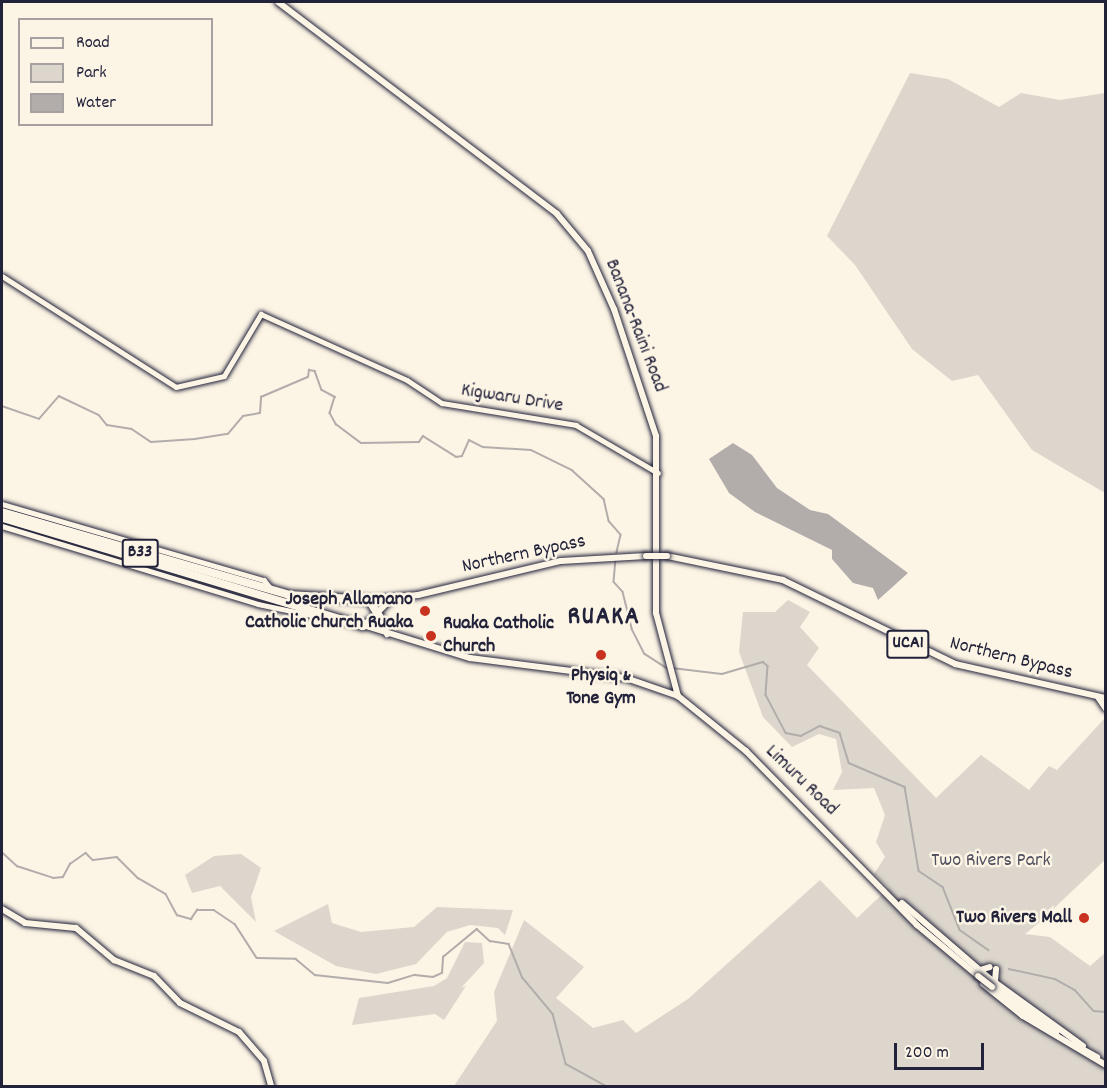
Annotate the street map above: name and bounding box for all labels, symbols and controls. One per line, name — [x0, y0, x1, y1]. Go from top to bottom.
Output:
legend — [18, 18, 213, 126]
text: Road — [76, 31, 110, 56]
text: Park — [76, 61, 107, 86]
text: Water — [76, 91, 116, 116]
street label: Banana-Raini Road — [599, 256, 671, 396]
street label: Kigwaru Drive — [459, 379, 565, 419]
street label: Northern Bypass — [460, 530, 588, 580]
road number: B33 — [120, 538, 160, 568]
place label: Joseph Allamano Catholic Church Ruaka — [245, 588, 413, 635]
district label: RUAKA — [567, 602, 641, 634]
marker: Joseph Allamano Catholic Church Ruaka — [418, 604, 432, 618]
place label: Ruaka Catholic Church — [443, 612, 554, 659]
marker: Ruaka Catholic Church — [424, 629, 438, 643]
road number: UCA1 — [886, 629, 930, 659]
street label: Northern Bypass — [947, 632, 1075, 686]
marker: Physiq & Tone Gym — [594, 648, 608, 662]
place label: Physiq & Tone Gym — [566, 664, 636, 711]
street label: Limuru Road — [759, 740, 843, 822]
park label: Two Rivers Park — [931, 849, 1051, 873]
place label: Two Rivers Mall — [956, 906, 1072, 930]
marker: Two Rivers Mall — [1077, 911, 1091, 925]
scale bar — [897, 1031, 987, 1069]
text: 200 m — [905, 1041, 949, 1066]

